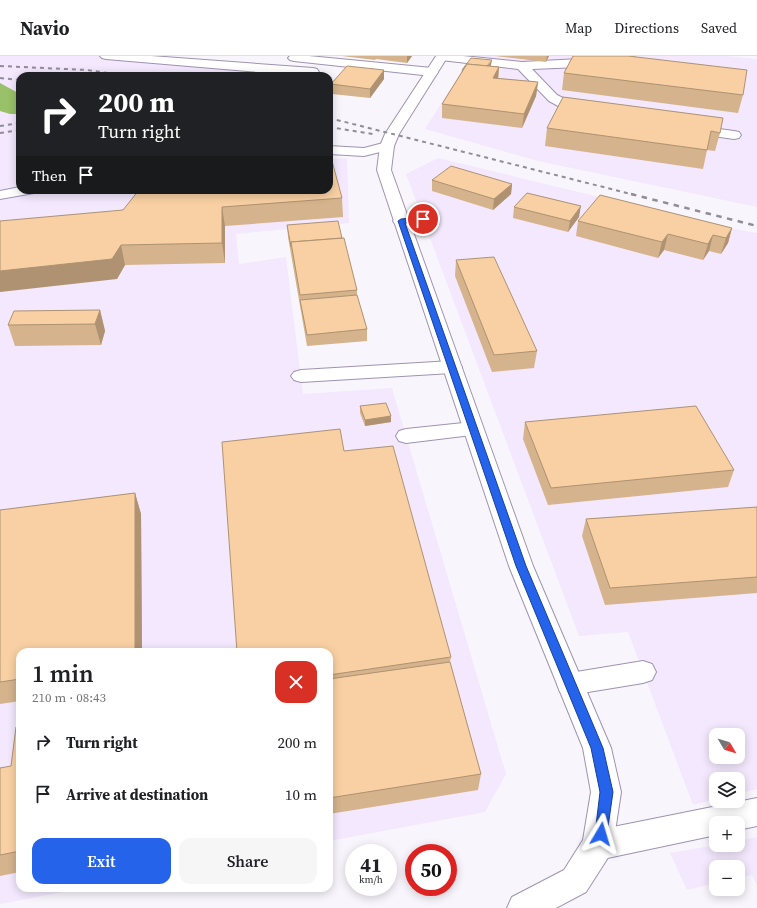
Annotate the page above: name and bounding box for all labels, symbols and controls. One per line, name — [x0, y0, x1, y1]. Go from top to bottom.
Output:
text: Navio — [20, 15, 70, 41]
text: Map — [565, 18, 592, 38]
text: Directions — [614, 18, 679, 38]
text: Saved — [701, 18, 737, 38]
text: 200 m — [98, 83, 175, 121]
icon: right — [32, 88, 84, 140]
text: Turn right — [98, 119, 180, 144]
icon: arrive — [75, 164, 97, 186]
text: Then — [32, 165, 67, 186]
pin — [406, 202, 440, 236]
icon: arrive — [412, 208, 434, 230]
text: 1 min — [32, 657, 94, 690]
button: close — [275, 661, 317, 703]
text: 210 m · 08:43 — [32, 689, 106, 706]
north arrow — [709, 728, 745, 764]
map controls — [709, 728, 745, 896]
icon: right — [32, 731, 54, 753]
text: Turn right — [66, 732, 138, 753]
text: 200 m — [277, 732, 317, 753]
button: layers — [709, 772, 745, 808]
icon: arrive — [32, 783, 54, 805]
text: Arrive at destination — [66, 784, 208, 805]
text: 10 m — [285, 784, 317, 805]
position arrow — [580, 813, 622, 855]
button: + — [709, 816, 745, 852]
button: Exit — [32, 838, 171, 884]
button: Share — [179, 838, 317, 884]
speed limit sign: 50 — [405, 844, 457, 896]
text: 41 — [360, 851, 382, 879]
button: − — [709, 860, 745, 896]
text: km/h — [359, 873, 383, 886]

